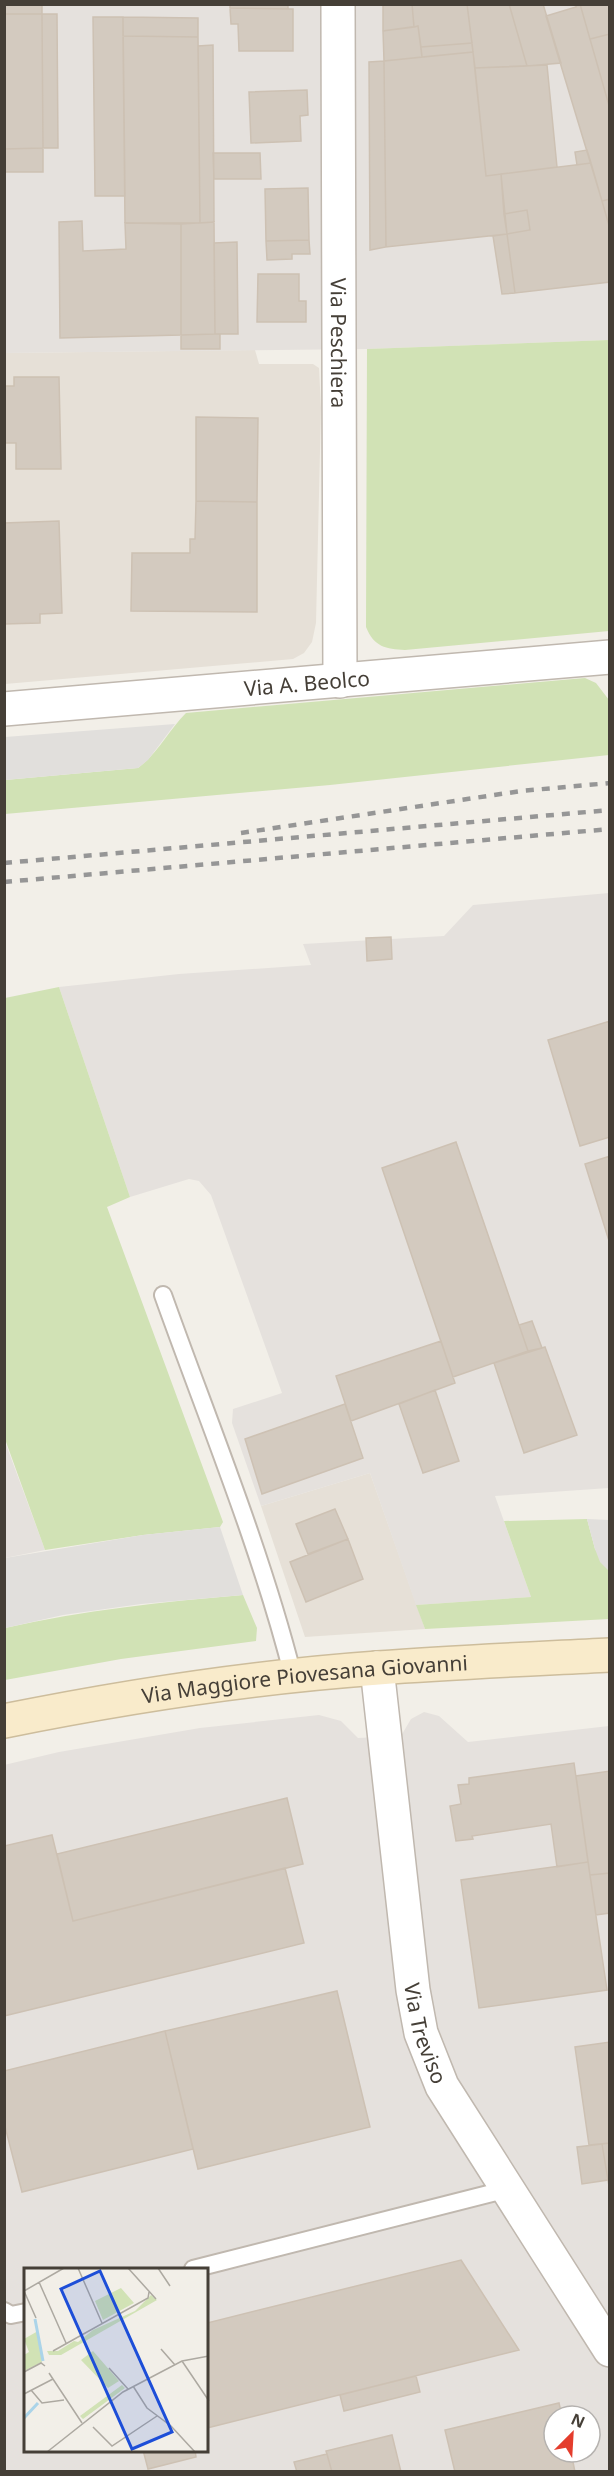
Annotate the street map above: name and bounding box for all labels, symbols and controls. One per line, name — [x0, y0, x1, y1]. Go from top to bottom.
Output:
street label: Via Peschiera — [325, 278, 353, 408]
street label: Via A. Beolco — [243, 664, 371, 702]
street label: Via Maggiore Piovesana Giovanni — [140, 1648, 468, 1710]
street label: Via Treviso — [398, 1981, 454, 2088]
inset map — [24, 2268, 208, 2452]
north arrow — [542, 2404, 602, 2464]
text: N — [568, 2408, 589, 2433]

